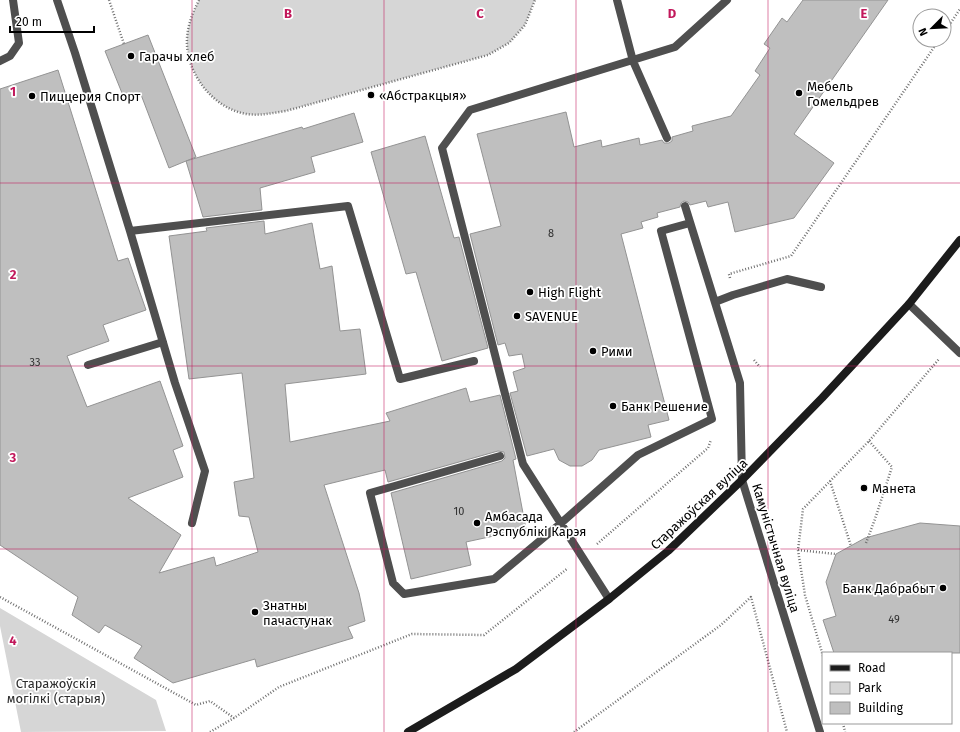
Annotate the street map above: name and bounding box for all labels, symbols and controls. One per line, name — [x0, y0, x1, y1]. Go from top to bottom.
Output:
text: B — [284, 6, 292, 21]
text: C — [476, 6, 484, 21]
text: D — [668, 6, 677, 21]
text: E — [861, 6, 868, 21]
scale bar — [10, 8, 94, 34]
north arrow — [912, 8, 952, 48]
text: 20 m — [16, 15, 42, 29]
text: N — [916, 26, 931, 38]
place label: Гарачы хлеб — [139, 49, 215, 64]
marker: Гарачы хлеб — [126, 51, 136, 61]
place label: Мебель Гомельдрев — [807, 79, 879, 109]
text: 1 — [10, 84, 16, 99]
place label: «Абстракцыя» — [379, 88, 467, 103]
marker: Мебель Гомельдрев — [794, 88, 804, 98]
place label: Пиццерия Спорт — [40, 89, 141, 104]
marker: «Абстракцыя» — [366, 90, 376, 100]
marker: Пиццерия Спорт — [27, 91, 37, 101]
house number: 8 — [548, 227, 554, 240]
text: 2 — [10, 267, 17, 282]
place label: High Flight — [538, 285, 601, 300]
marker: High Flight — [525, 287, 535, 297]
place label: SAVENUE — [525, 309, 578, 324]
marker: SAVENUE — [512, 311, 522, 321]
place label: Рими — [601, 344, 633, 359]
marker: Рими — [588, 346, 598, 356]
house number: 33 — [30, 356, 40, 369]
place label: Банк Решение — [621, 399, 708, 414]
marker: Банк Решение — [608, 401, 618, 411]
text: 3 — [9, 450, 17, 465]
street label: Старажоўская вуліца — [648, 455, 750, 553]
street label: Камуністычная вуліца — [749, 481, 803, 615]
place label: Манета — [872, 481, 916, 496]
marker: Манета — [859, 483, 869, 493]
house number: 10 — [454, 505, 464, 518]
place label: Амбасада Рэспублікі Карэя — [485, 509, 587, 539]
marker: Амбасада Рэспублікі Карэя — [472, 518, 482, 528]
place label: Банк Дабрабыт — [842, 581, 935, 596]
marker: Банк Дабрабыт — [938, 583, 948, 593]
place label: Знатны пачастунак — [263, 598, 332, 628]
marker: Знатны пачастунак — [250, 607, 260, 617]
house number: 49 — [888, 613, 900, 626]
text: 4 — [9, 633, 17, 648]
legend — [822, 652, 952, 724]
text: Road — [858, 661, 886, 675]
park label: Старажоўскія могілкі (старыя) — [7, 676, 105, 706]
text: Park — [858, 681, 882, 695]
text: Building — [858, 701, 904, 715]

